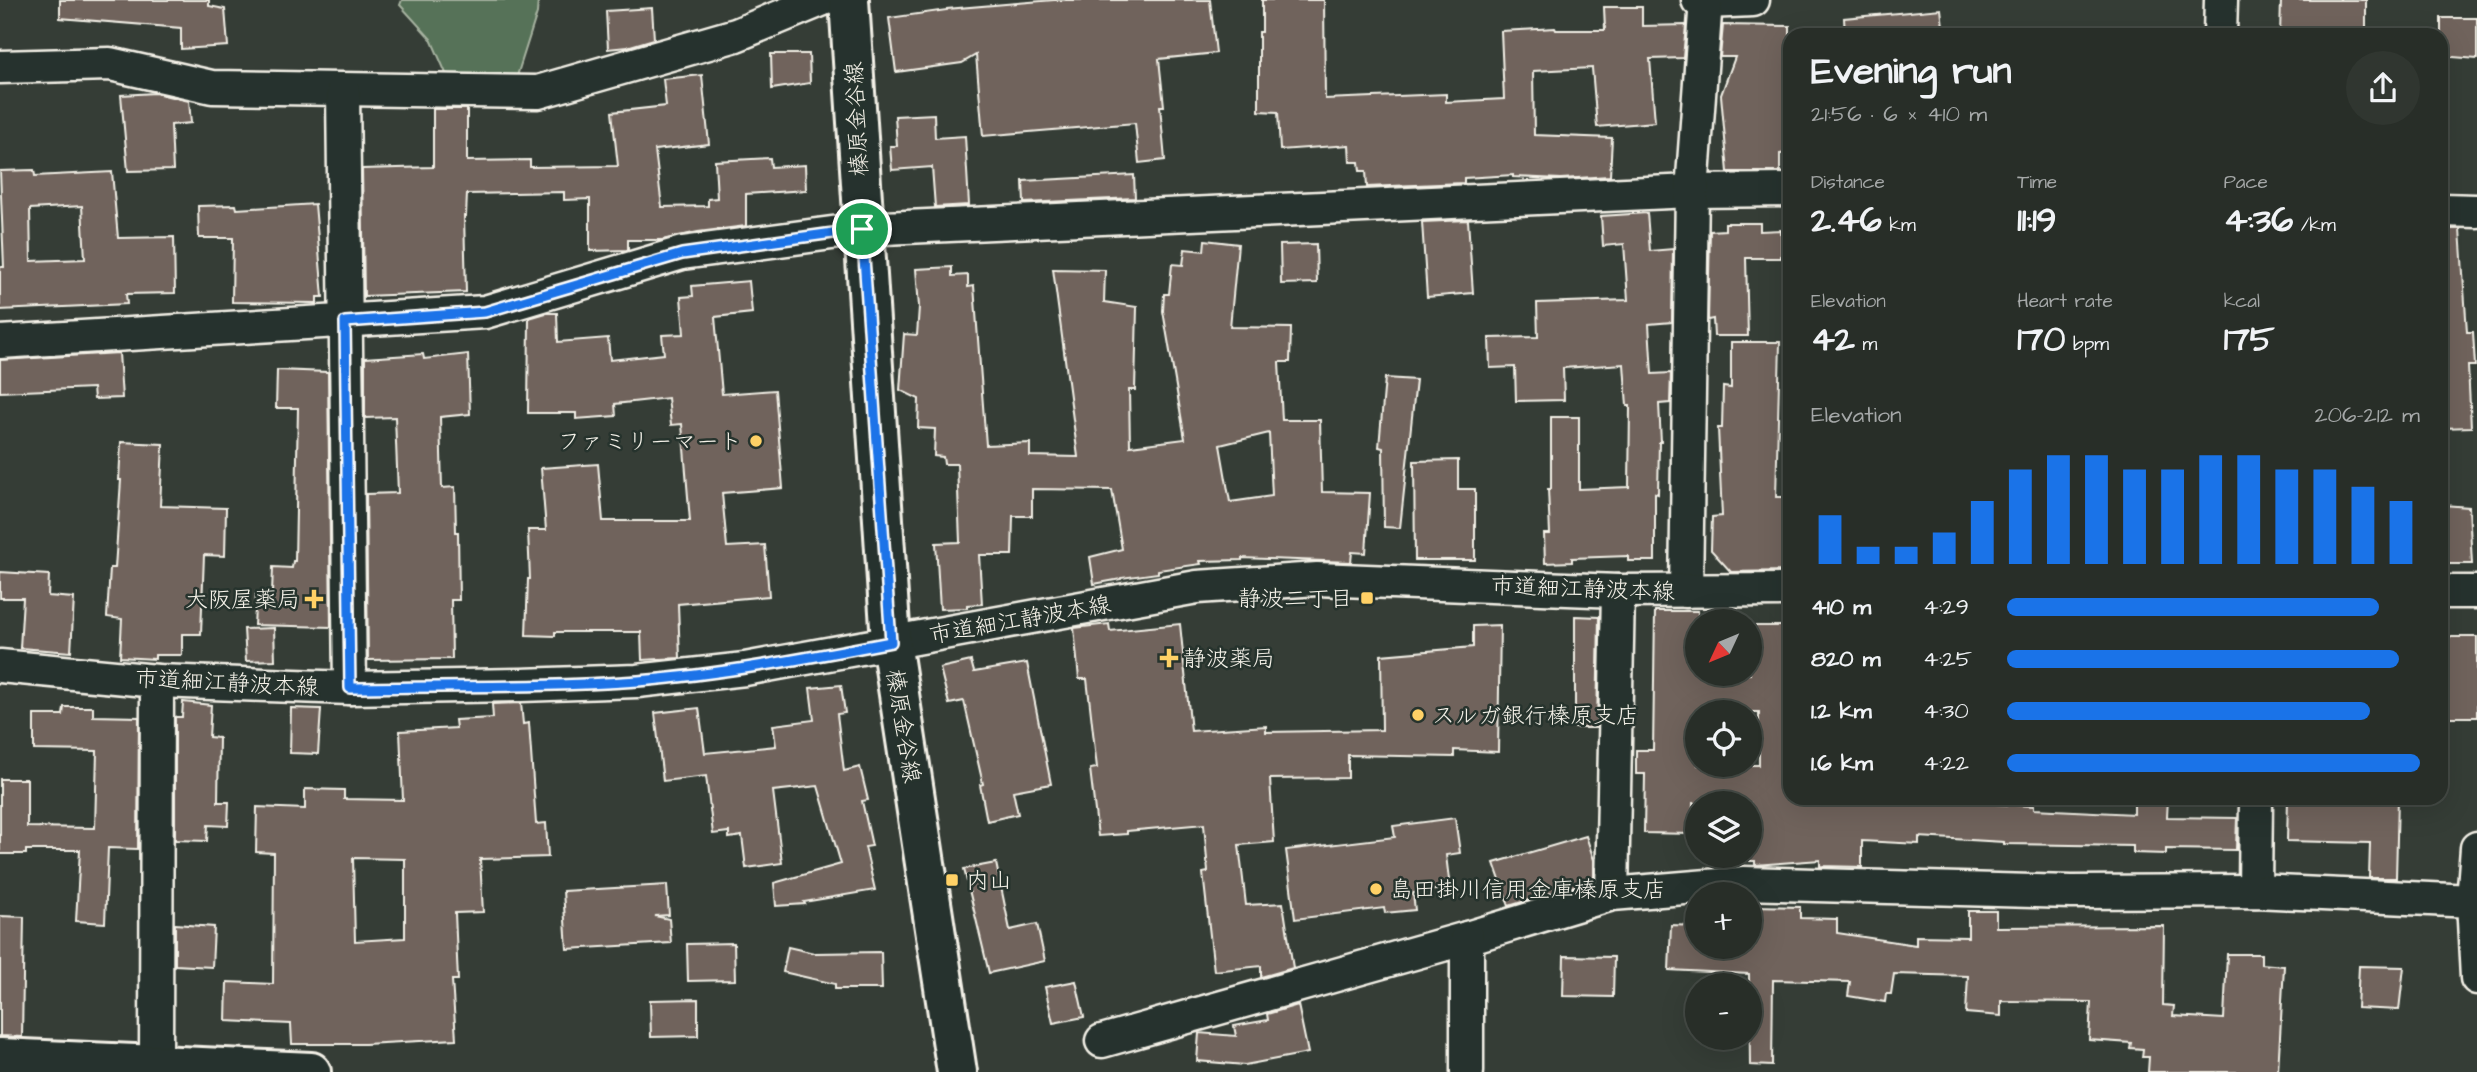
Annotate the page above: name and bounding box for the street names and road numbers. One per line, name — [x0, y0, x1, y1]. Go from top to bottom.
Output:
street label: 榛原金谷線 — [838, 61, 876, 177]
street label: 市道細江静波本線 — [1490, 570, 1675, 608]
street label: 市道細江静波本線 — [927, 588, 1114, 652]
street label: 市道細江静波本線 — [134, 662, 320, 704]
street label: 榛原金谷線 — [878, 667, 928, 785]

